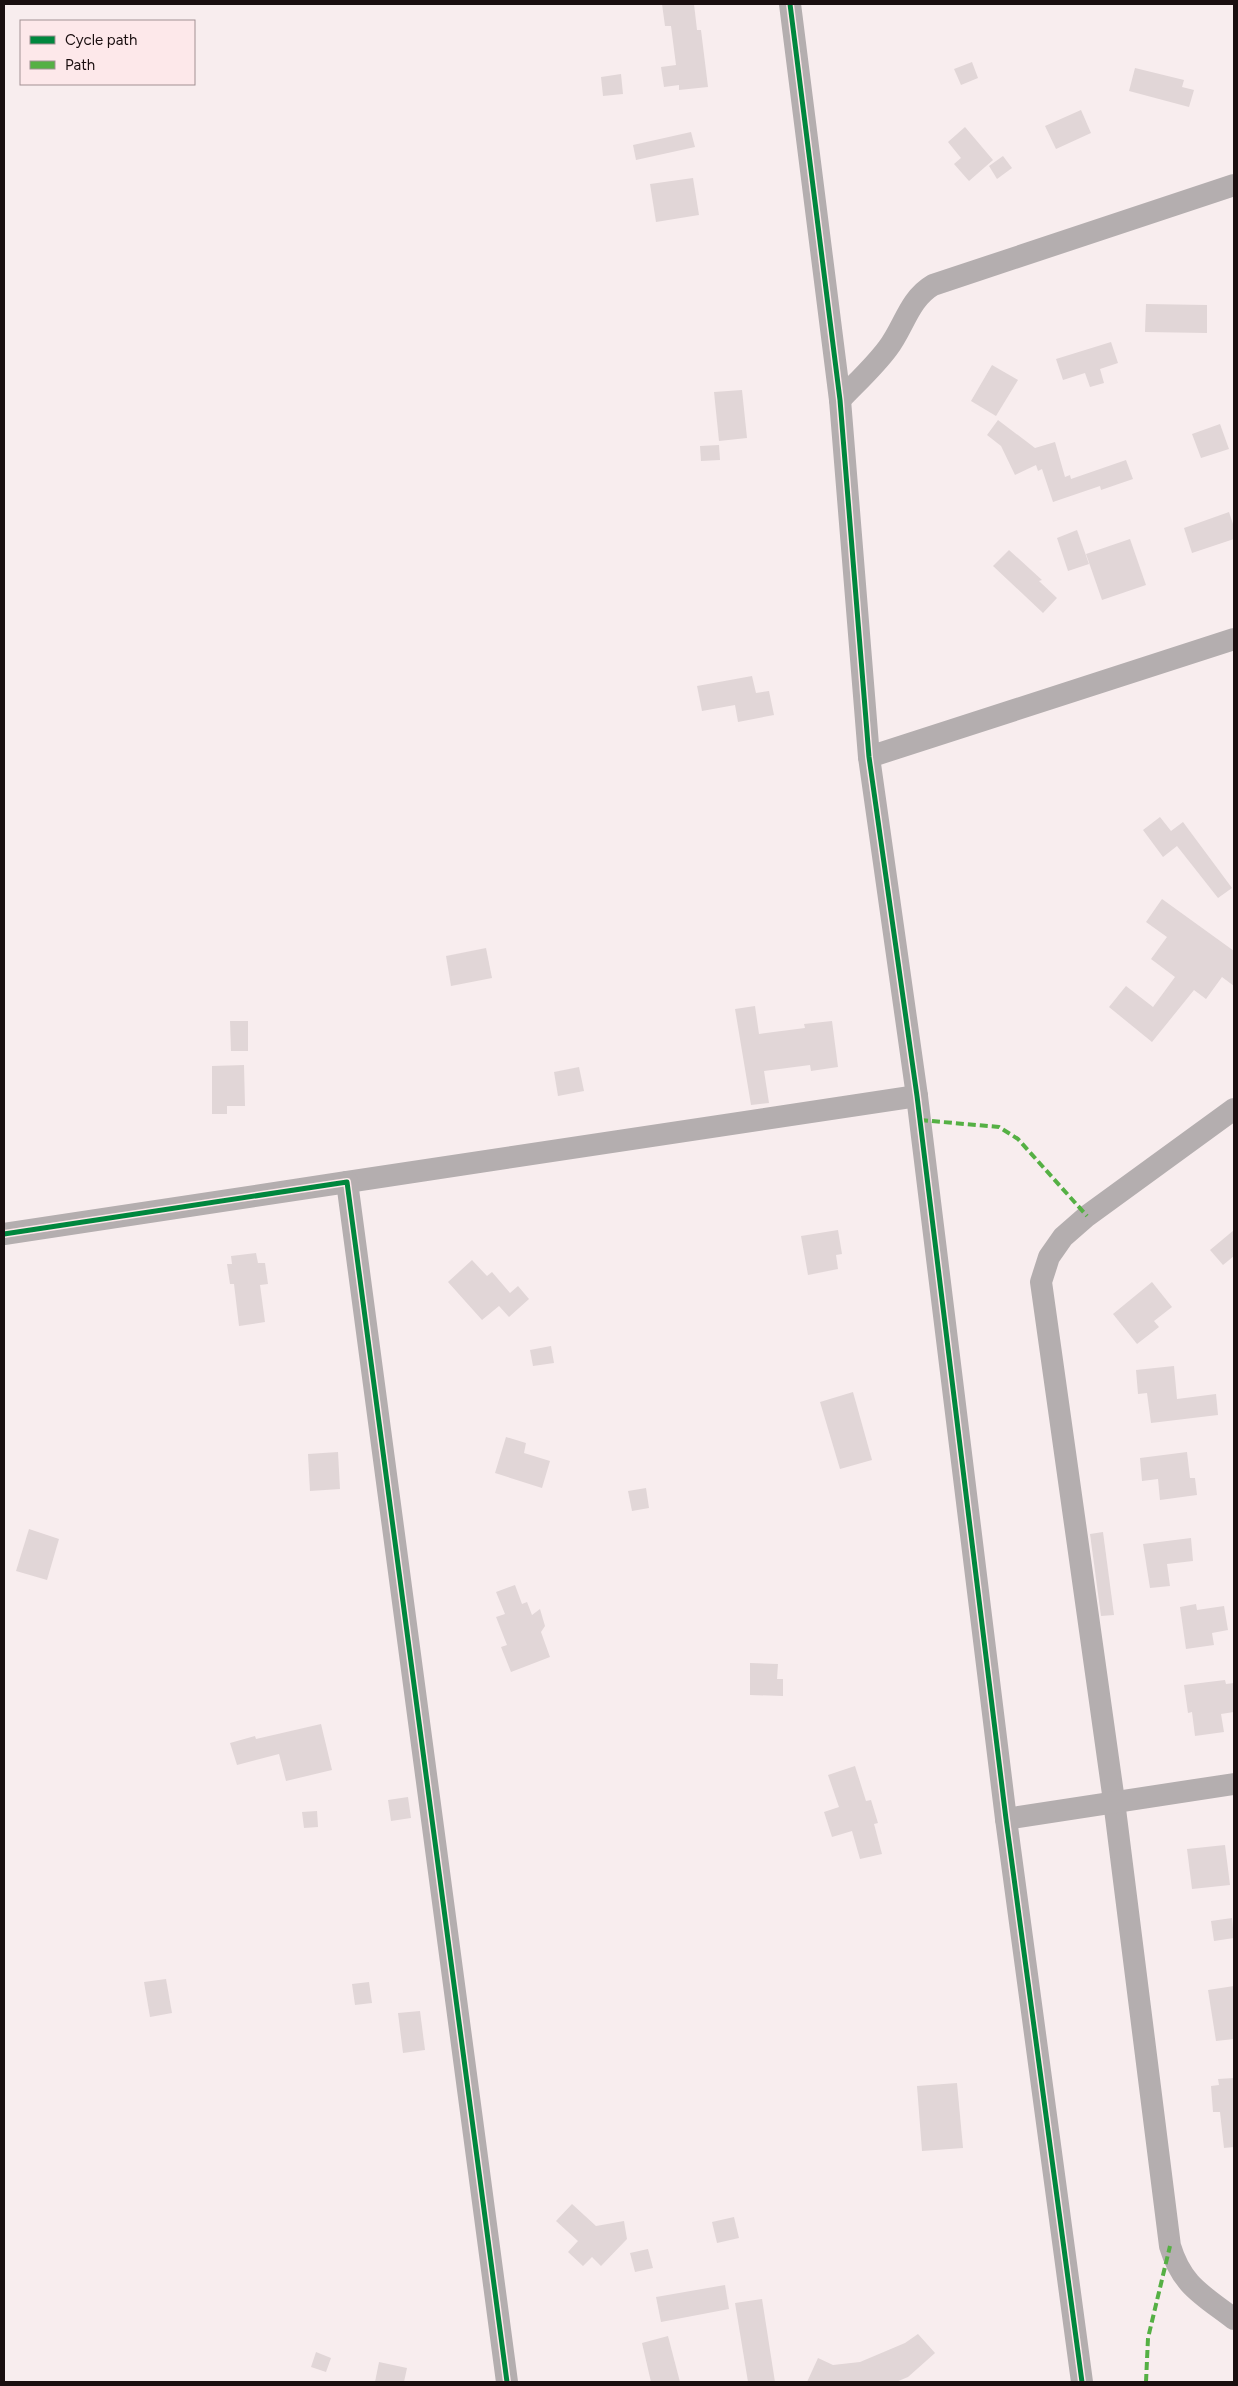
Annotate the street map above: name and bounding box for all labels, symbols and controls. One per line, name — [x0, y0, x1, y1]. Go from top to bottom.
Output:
legend — [20, 20, 195, 85]
text: Cycle path — [65, 31, 137, 49]
text: Path — [65, 56, 95, 74]

